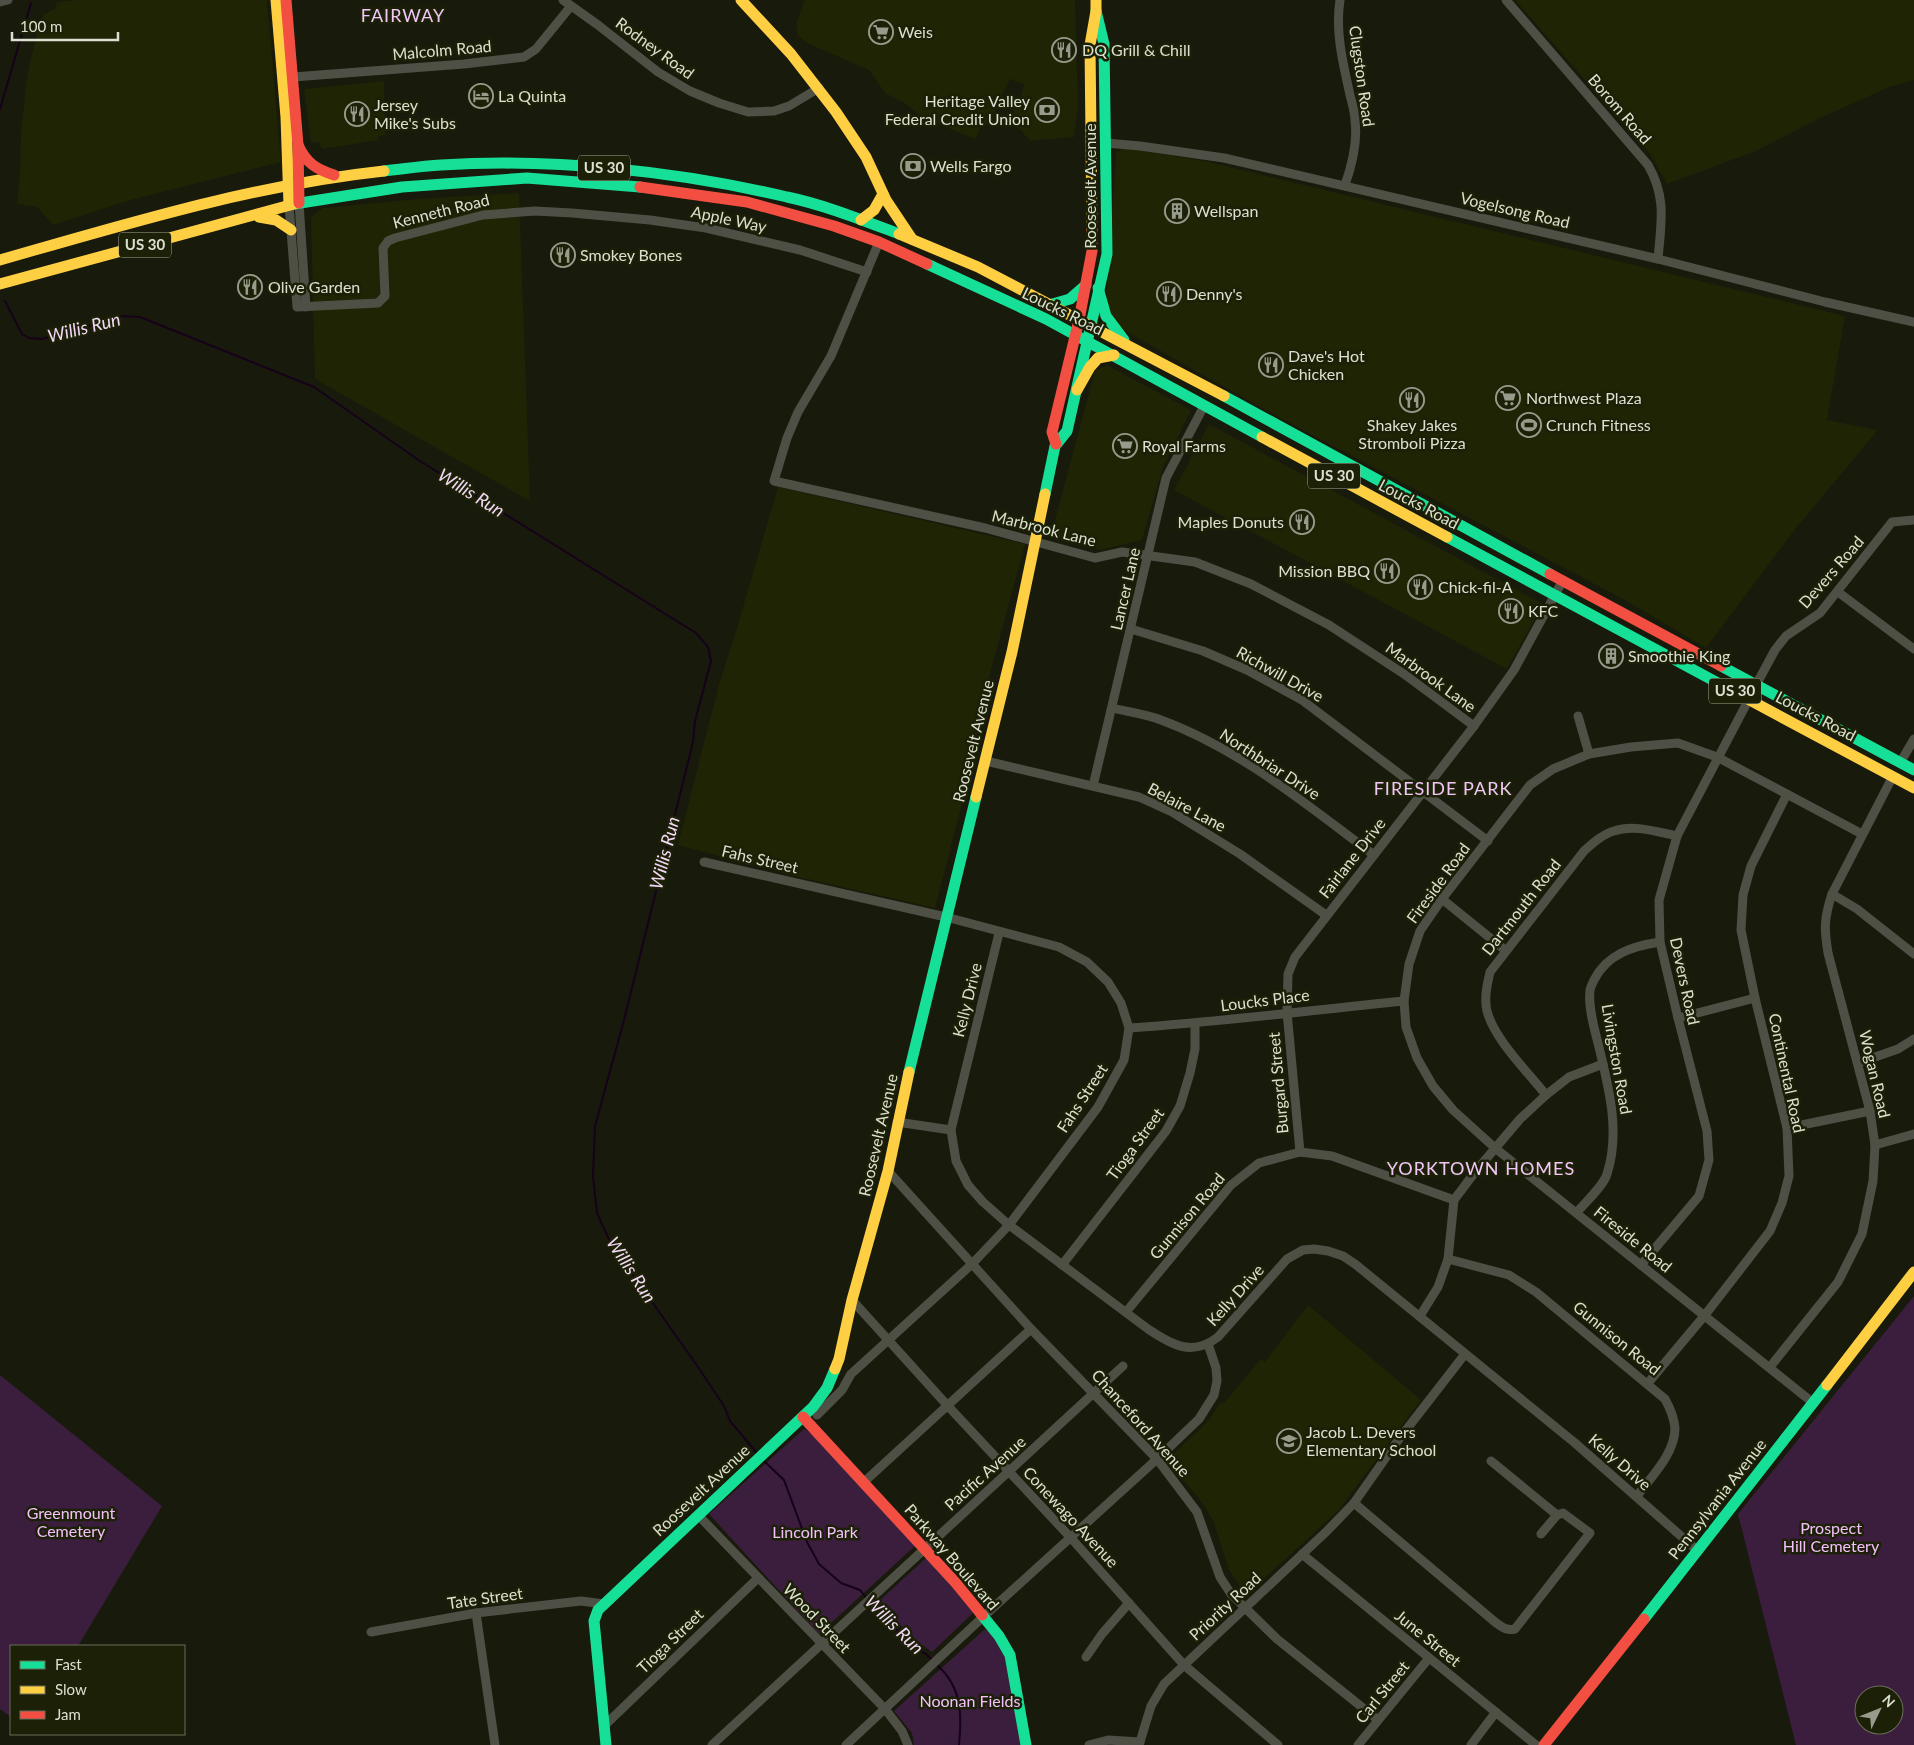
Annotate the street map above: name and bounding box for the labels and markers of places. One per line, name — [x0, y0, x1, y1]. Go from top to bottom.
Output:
supermarket icon: Weis — [868, 19, 894, 45]
place label: Weis — [898, 22, 933, 41]
restaurant icon: DQ Grill & Chill — [1051, 37, 1077, 63]
place label: DQ Grill & Chill — [1082, 40, 1190, 59]
hotel icon: La Quinta — [468, 83, 494, 109]
place label: La Quinta — [498, 86, 566, 105]
place label: Heritage Valley Federal Credit Union — [885, 91, 1031, 128]
place label: Jersey Mike's Subs — [374, 95, 456, 132]
bank icon: Heritage Valley Federal Credit Union — [1034, 97, 1060, 123]
restaurant icon: Jersey Mike's Subs — [344, 101, 370, 127]
bank icon: Wells Fargo — [900, 153, 926, 179]
place label: Wells Fargo — [930, 156, 1011, 175]
building icon: Wellspan — [1164, 198, 1190, 224]
place label: Wellspan — [1194, 201, 1258, 220]
restaurant icon: Smokey Bones — [550, 242, 576, 268]
place label: Smokey Bones — [580, 245, 682, 264]
restaurant icon: Olive Garden — [237, 274, 263, 300]
place label: Olive Garden — [268, 277, 360, 296]
restaurant icon: Denny's — [1156, 281, 1182, 307]
place label: Denny's — [1186, 284, 1243, 303]
place label: Dave's Hot Chicken — [1288, 346, 1365, 383]
restaurant icon: Dave's Hot Chicken — [1258, 352, 1284, 378]
supermarket icon: Northwest Plaza — [1495, 385, 1521, 411]
restaurant icon: Shakey Jakes Stromboli Pizza — [1399, 387, 1425, 413]
place label: Northwest Plaza — [1526, 388, 1642, 407]
sports icon: Crunch Fitness — [1516, 412, 1542, 438]
place label: Shakey Jakes Stromboli Pizza — [1358, 415, 1466, 452]
place label: Crunch Fitness — [1546, 415, 1651, 434]
supermarket icon: Royal Farms — [1112, 433, 1138, 459]
place label: Royal Farms — [1142, 436, 1226, 455]
restaurant icon: Maples Donuts — [1289, 509, 1315, 535]
place label: Maples Donuts — [1178, 512, 1284, 531]
restaurant icon: Mission BBQ — [1374, 558, 1400, 584]
place label: Mission BBQ — [1278, 561, 1370, 580]
restaurant icon: Chick-fil-A — [1407, 574, 1433, 600]
place label: Chick-fil-A — [1438, 577, 1513, 596]
restaurant icon: KFC — [1498, 598, 1524, 624]
place label: KFC — [1528, 601, 1559, 620]
building icon: Smoothie King — [1598, 643, 1624, 669]
place label: Smoothie King — [1628, 646, 1730, 665]
place label: Jacob L. Devers Elementary School — [1306, 1422, 1436, 1459]
school or university icon: Jacob L. Devers Elementary School — [1276, 1428, 1302, 1454]

